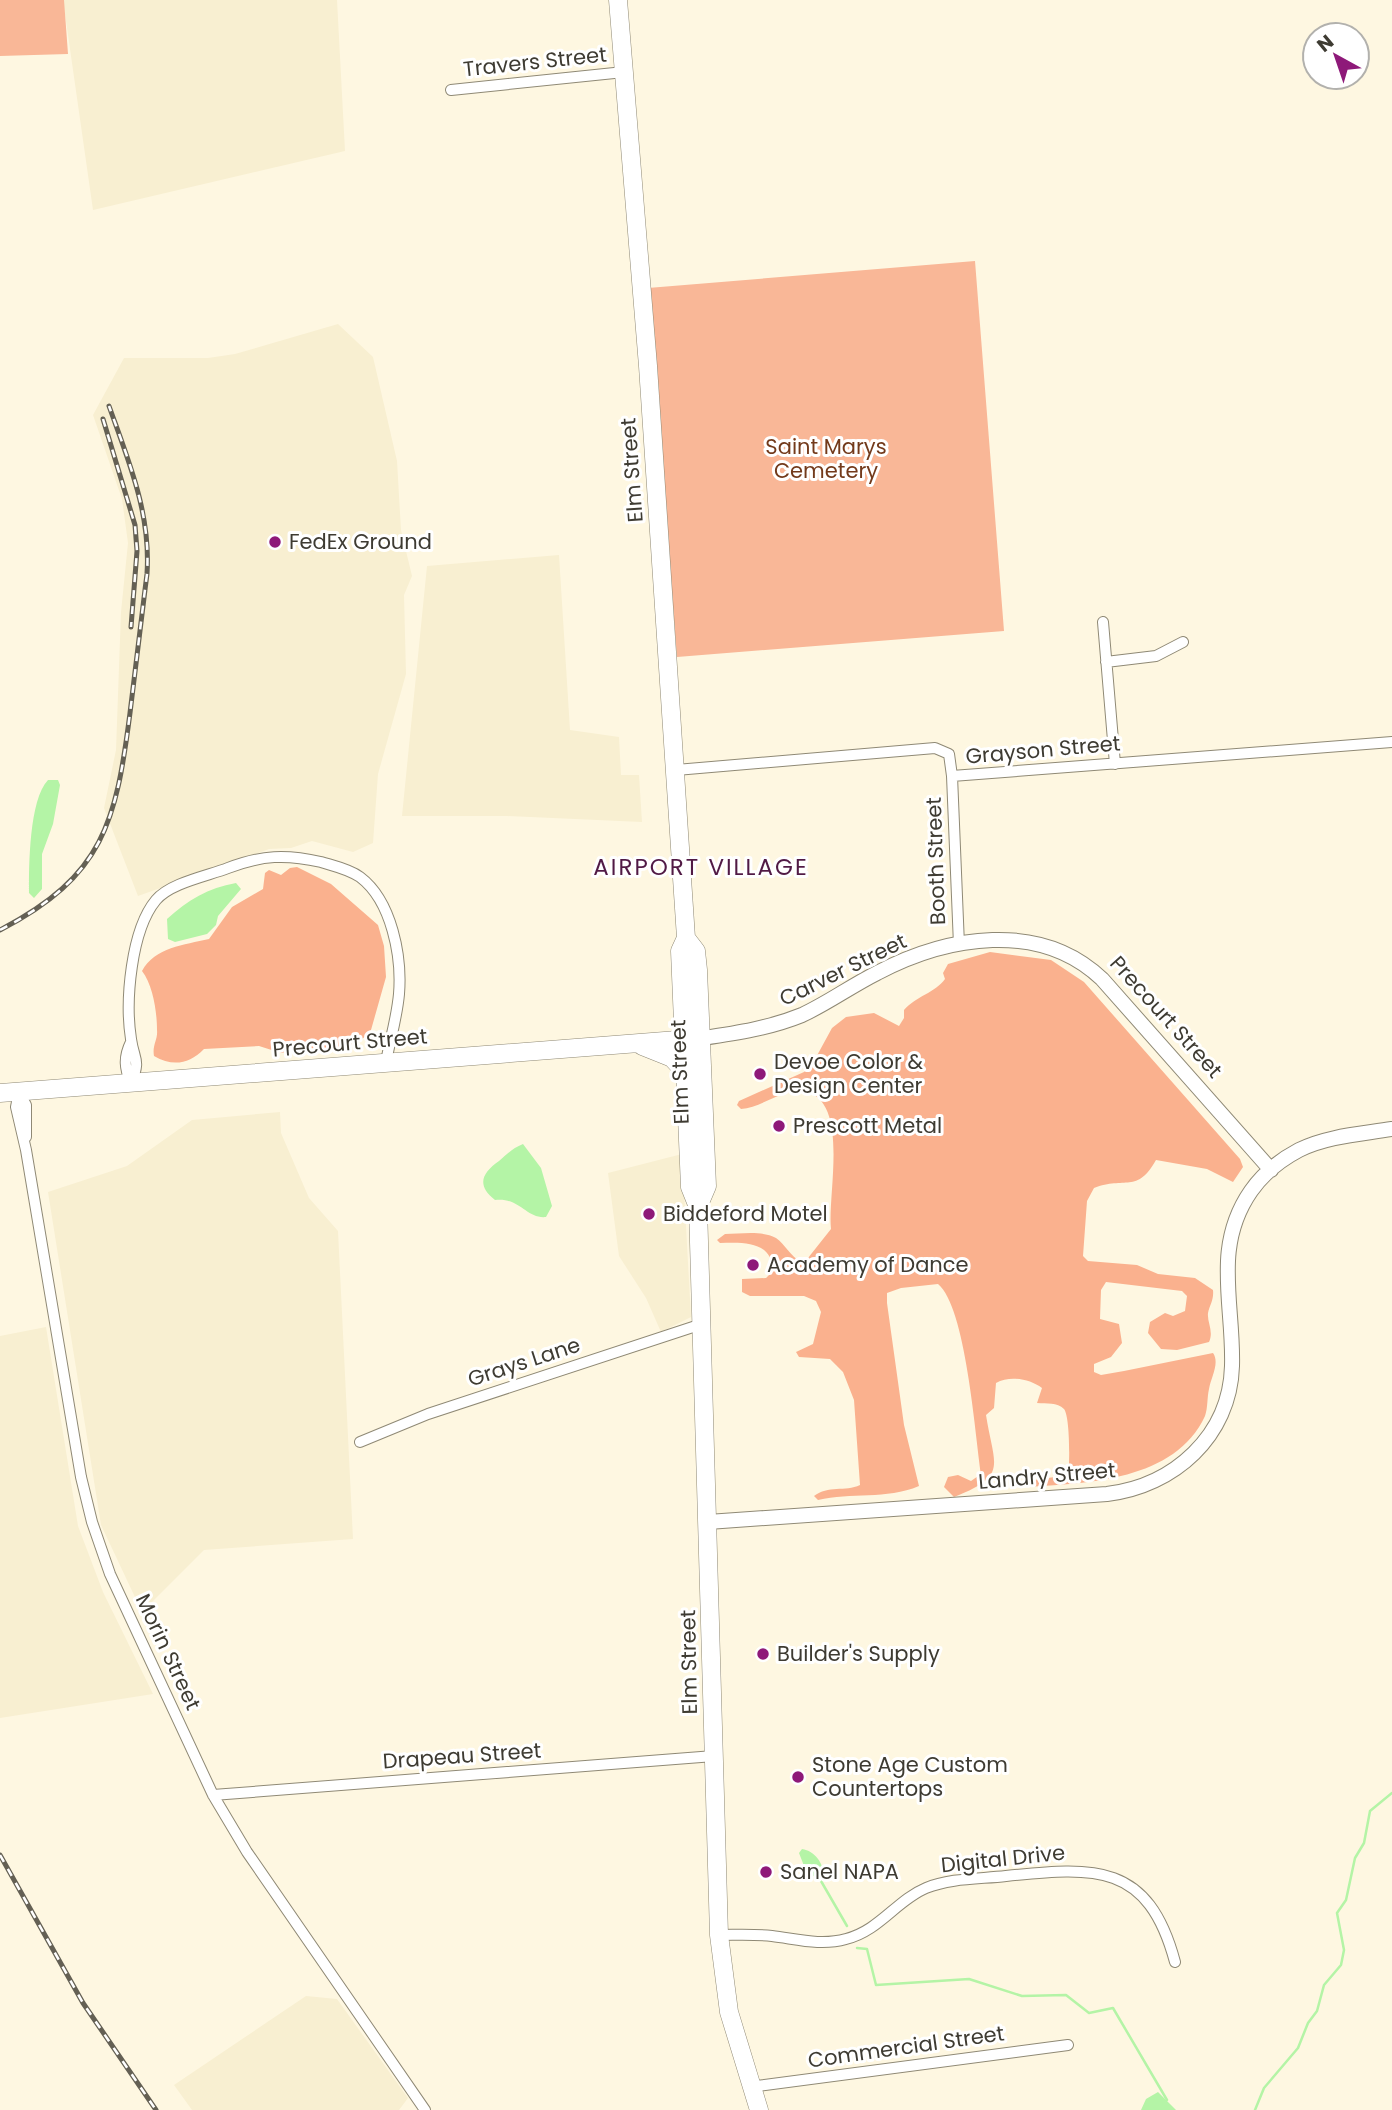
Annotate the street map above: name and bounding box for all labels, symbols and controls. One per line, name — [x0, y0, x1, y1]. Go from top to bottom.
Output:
north arrow — [1301, 21, 1371, 91]
text: N — [1311, 28, 1340, 58]
street label: Travers Street — [462, 40, 608, 83]
street label: Elm Street — [613, 417, 650, 523]
park label: Saint Marys Cemetery — [765, 432, 887, 485]
place label: FedEx Ground — [289, 527, 432, 556]
marker: FedEx Ground — [267, 534, 283, 550]
street label: Grayson Street — [964, 728, 1121, 771]
street label: Booth Street — [919, 797, 952, 925]
district label: AIRPORT VILLAGE — [593, 851, 809, 883]
street label: Carver Street — [774, 926, 911, 1013]
street label: Precourt Street — [1104, 949, 1229, 1084]
street label: Elm Street — [663, 1019, 696, 1125]
street label: Precourt Street — [271, 1021, 429, 1064]
place label: Devoe Color & Design Center — [774, 1047, 923, 1100]
marker: Devoe Color & Design Center — [752, 1066, 768, 1082]
place label: Prescott Metal — [793, 1111, 942, 1140]
marker: Prescott Metal — [771, 1118, 787, 1134]
place label: Biddeford Motel — [663, 1199, 828, 1228]
marker: Biddeford Motel — [641, 1206, 657, 1222]
place label: Academy of Dance — [767, 1250, 969, 1279]
marker: Academy of Dance — [745, 1257, 761, 1273]
street label: Grays Lane — [464, 1330, 584, 1393]
street label: Landry Street — [977, 1455, 1117, 1496]
street label: Morin Street — [129, 1589, 208, 1715]
street label: Elm Street — [673, 1609, 704, 1715]
place label: Builder's Supply — [777, 1639, 940, 1668]
marker: Builder's Supply — [755, 1646, 771, 1662]
street label: Drapeau Street — [382, 1735, 542, 1776]
place label: Stone Age Custom Countertops — [812, 1750, 1008, 1803]
marker: Stone Age Custom Countertops — [790, 1769, 806, 1785]
street label: Digital Drive — [939, 1838, 1066, 1879]
place label: Sanel NAPA — [780, 1857, 899, 1886]
marker: Sanel NAPA — [758, 1864, 774, 1880]
street label: Commercial Street — [806, 2018, 1006, 2075]

